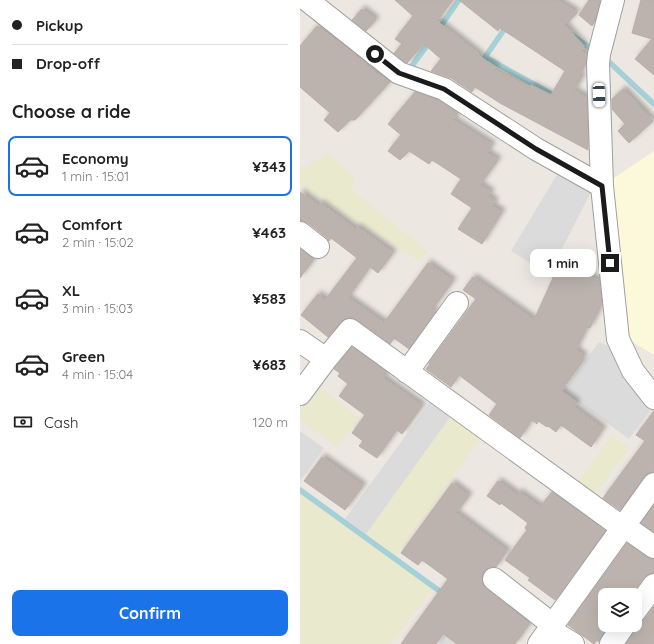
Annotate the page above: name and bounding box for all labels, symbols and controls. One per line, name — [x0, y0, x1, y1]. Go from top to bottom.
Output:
text: Pickup — [36, 16, 83, 35]
route start — [366, 45, 384, 63]
text: Drop-off — [36, 54, 100, 73]
car — [593, 83, 605, 107]
text: Choose a ride — [12, 100, 131, 123]
icon: car — [14, 148, 50, 184]
text: Economy — [62, 149, 129, 168]
text: ¥343 — [252, 157, 286, 176]
text: 1 min · 15:01 — [62, 168, 129, 184]
icon: car — [14, 214, 50, 250]
text: Comfort — [62, 215, 123, 234]
text: ¥463 — [252, 223, 286, 242]
text: 2 min · 15:02 — [62, 234, 134, 250]
callout: 1 min — [530, 249, 596, 277]
route end — [601, 254, 619, 272]
text: 1 min — [547, 255, 579, 271]
icon: car — [14, 280, 50, 316]
text: XL — [62, 281, 80, 300]
text: ¥583 — [252, 289, 286, 308]
text: 3 min · 15:03 — [62, 300, 133, 316]
icon: car — [14, 346, 50, 382]
text: Green — [62, 347, 105, 366]
text: ¥683 — [252, 355, 286, 374]
text: 4 min · 15:04 — [62, 366, 133, 382]
icon: cash — [12, 411, 34, 433]
text: Cash — [44, 413, 78, 432]
text: 120 m — [253, 414, 288, 430]
map controls — [598, 588, 642, 632]
button: layers — [598, 588, 642, 632]
button: Confirm — [12, 590, 288, 636]

